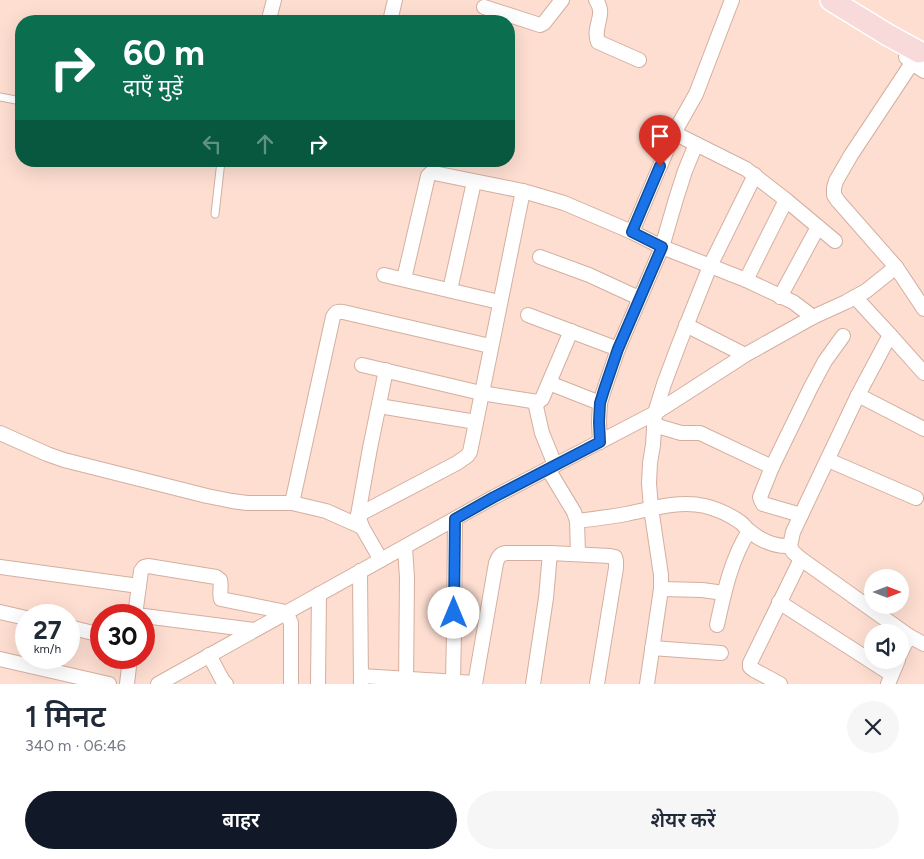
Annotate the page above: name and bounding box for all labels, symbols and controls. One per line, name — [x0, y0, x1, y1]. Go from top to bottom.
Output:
text: 60 m — [123, 32, 205, 74]
icon: right — [40, 35, 105, 100]
text: दाएँ मुड़ें — [123, 74, 183, 101]
pin — [639, 115, 681, 166]
icon: arrive — [646, 122, 674, 150]
icon: left — [198, 130, 226, 158]
icon: ahead — [251, 130, 279, 158]
icon: right — [304, 130, 332, 158]
north arrow — [864, 569, 909, 614]
map controls — [864, 569, 909, 669]
position arrow — [427, 586, 479, 638]
speed limit sign: 30 — [90, 604, 155, 669]
text: 27 — [33, 615, 62, 645]
button: sound — [864, 624, 909, 669]
text: km/h — [34, 642, 61, 656]
text: 1 मिनट — [25, 698, 106, 735]
button: close — [847, 701, 899, 753]
text: 340 m · 06:46 — [25, 736, 126, 755]
button: बाहर — [25, 791, 457, 849]
button: शेयर करें — [467, 791, 899, 849]

